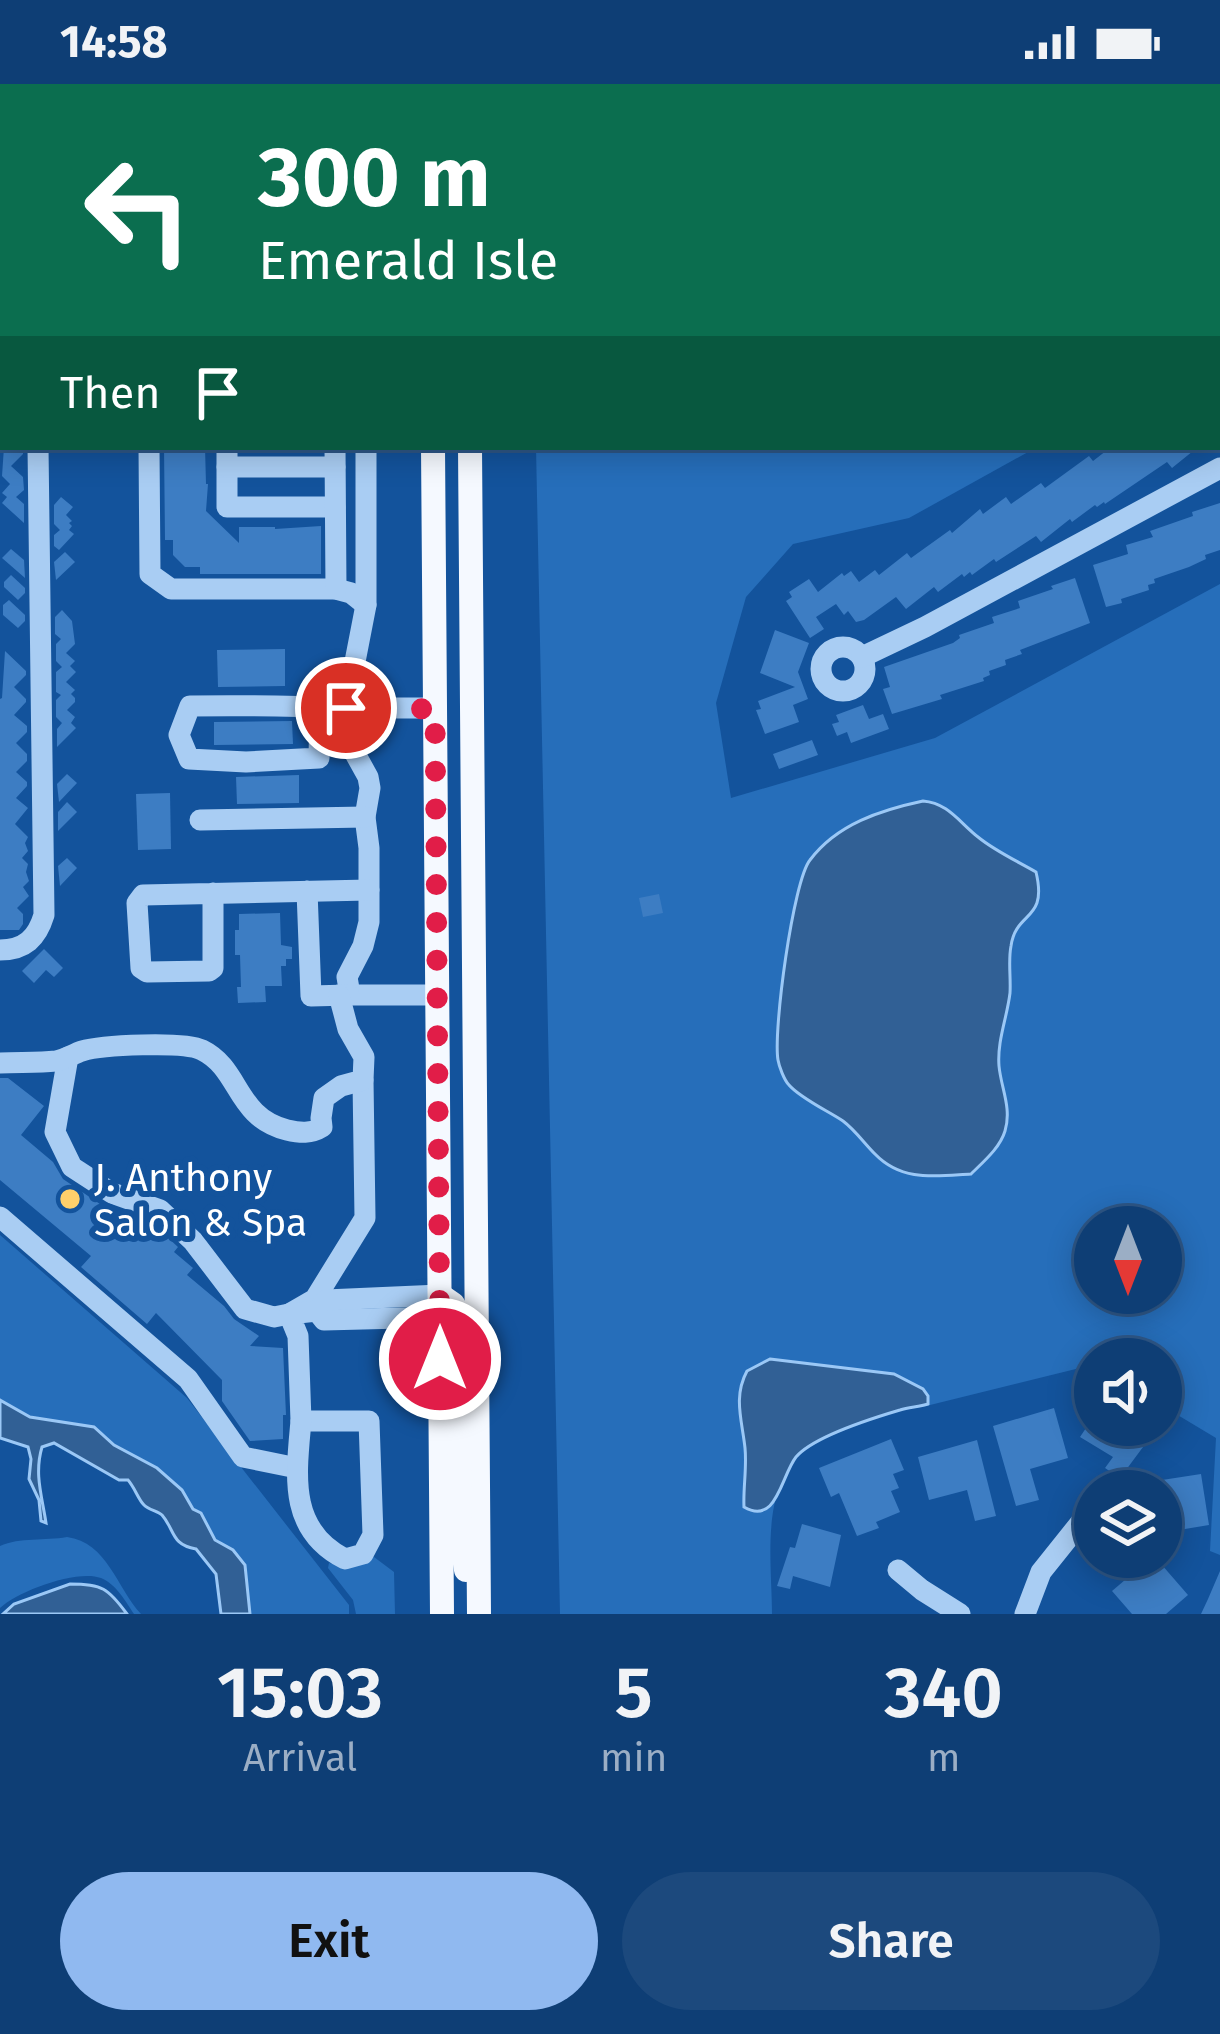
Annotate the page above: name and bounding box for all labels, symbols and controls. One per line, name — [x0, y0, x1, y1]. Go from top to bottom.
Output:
text: 14:58 — [60, 15, 168, 69]
text: 300 m — [258, 127, 491, 228]
icon: left — [60, 132, 216, 288]
text: Emerald Isle — [258, 229, 558, 293]
icon: arrive — [185, 360, 251, 426]
text: Then — [60, 366, 161, 420]
pin — [295, 657, 397, 759]
icon: arrive — [313, 675, 379, 741]
place label: J. Anthony Salon & Spa — [94, 1155, 307, 1246]
marker: J. Anthony Salon & Spa — [57, 1186, 83, 1212]
north arrow — [1074, 1206, 1182, 1314]
map controls — [1074, 1206, 1182, 1578]
position arrow — [377, 1296, 503, 1422]
button: sound — [1074, 1338, 1182, 1446]
button: layers — [1074, 1470, 1182, 1578]
text: 15:03 — [217, 1650, 383, 1736]
text: 5 — [615, 1650, 653, 1736]
text: 340 — [884, 1650, 1003, 1736]
text: Arrival — [243, 1735, 357, 1781]
text: min — [600, 1735, 667, 1781]
text: m — [927, 1735, 960, 1781]
button: Exit — [60, 1872, 598, 2010]
button: Share — [622, 1872, 1160, 2010]

